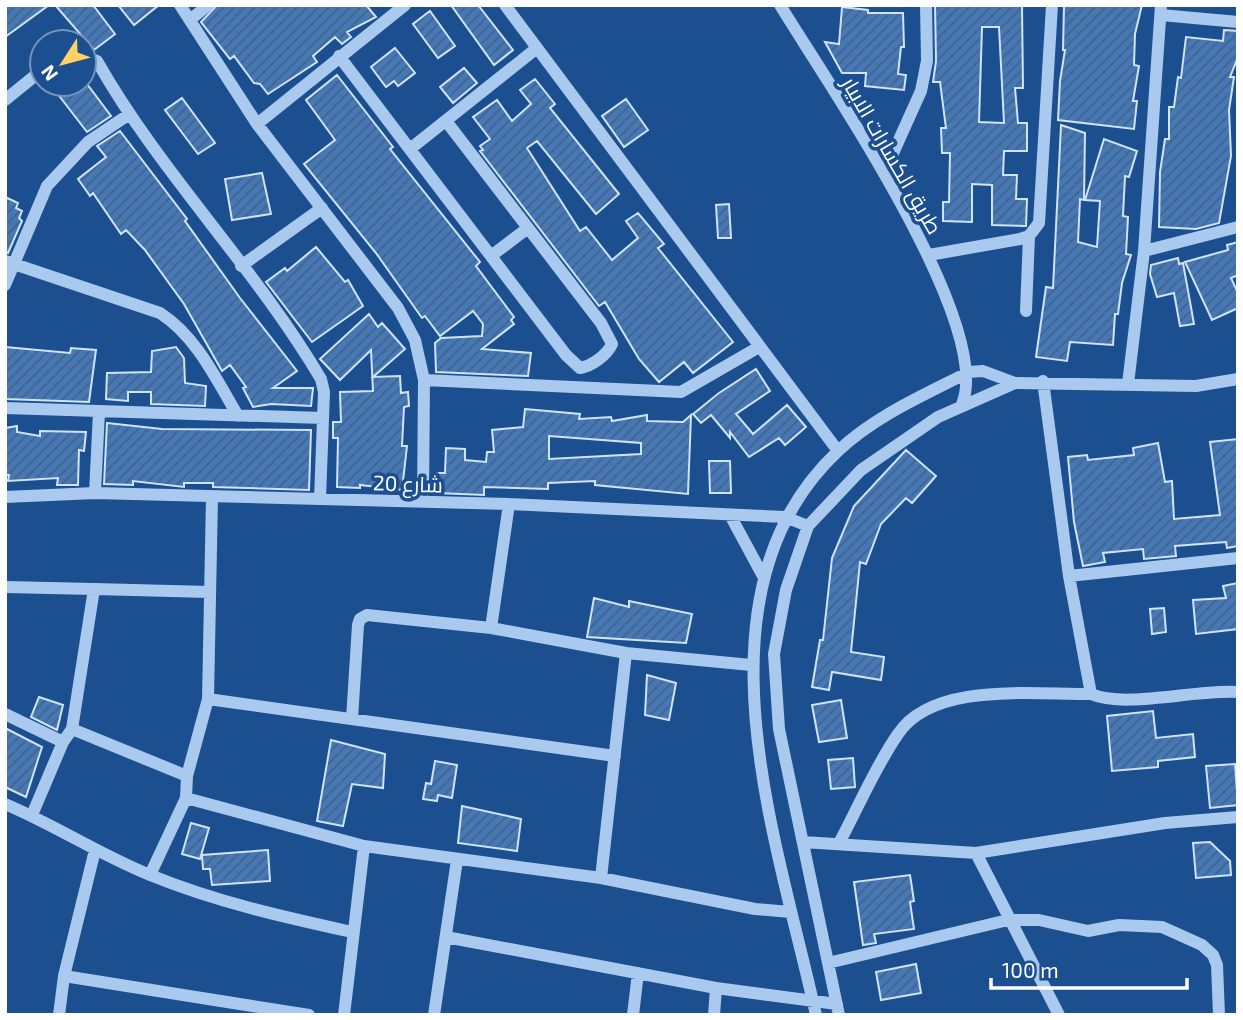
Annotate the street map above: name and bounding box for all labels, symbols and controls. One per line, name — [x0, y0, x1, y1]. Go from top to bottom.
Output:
north arrow — [28, 28, 98, 98]
text: N — [36, 61, 62, 86]
street label: طريق الكسارات الابيار — [836, 71, 948, 239]
street label: شارع 20 — [373, 469, 443, 500]
scale bar — [991, 946, 1187, 990]
text: 100 m — [1002, 957, 1059, 982]

